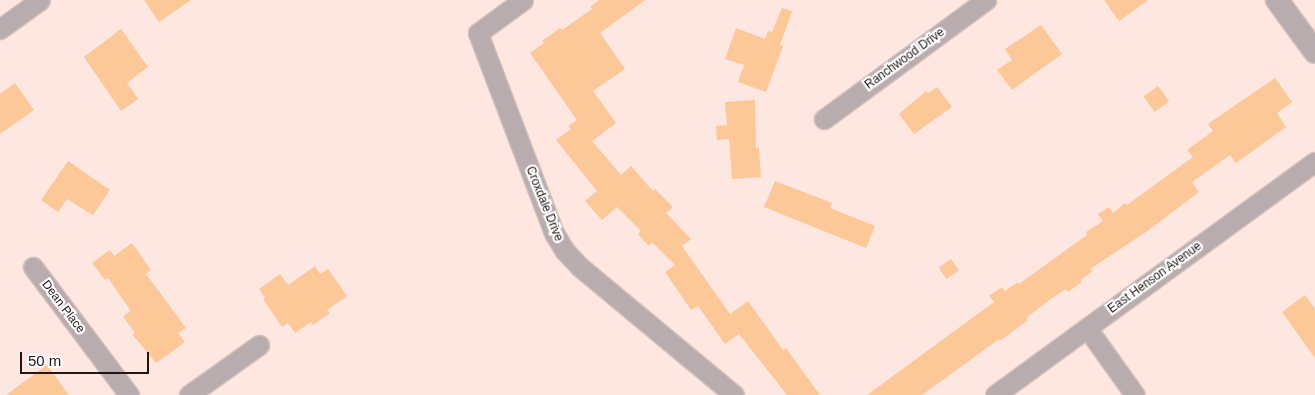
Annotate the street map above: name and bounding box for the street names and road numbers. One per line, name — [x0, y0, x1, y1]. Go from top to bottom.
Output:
street label: Ranchwood Drive — [862, 25, 948, 93]
street label: Croxdale Drive — [522, 165, 566, 243]
street label: East Henson Avenue — [1105, 239, 1205, 317]
street label: Dean Place — [39, 278, 87, 336]

